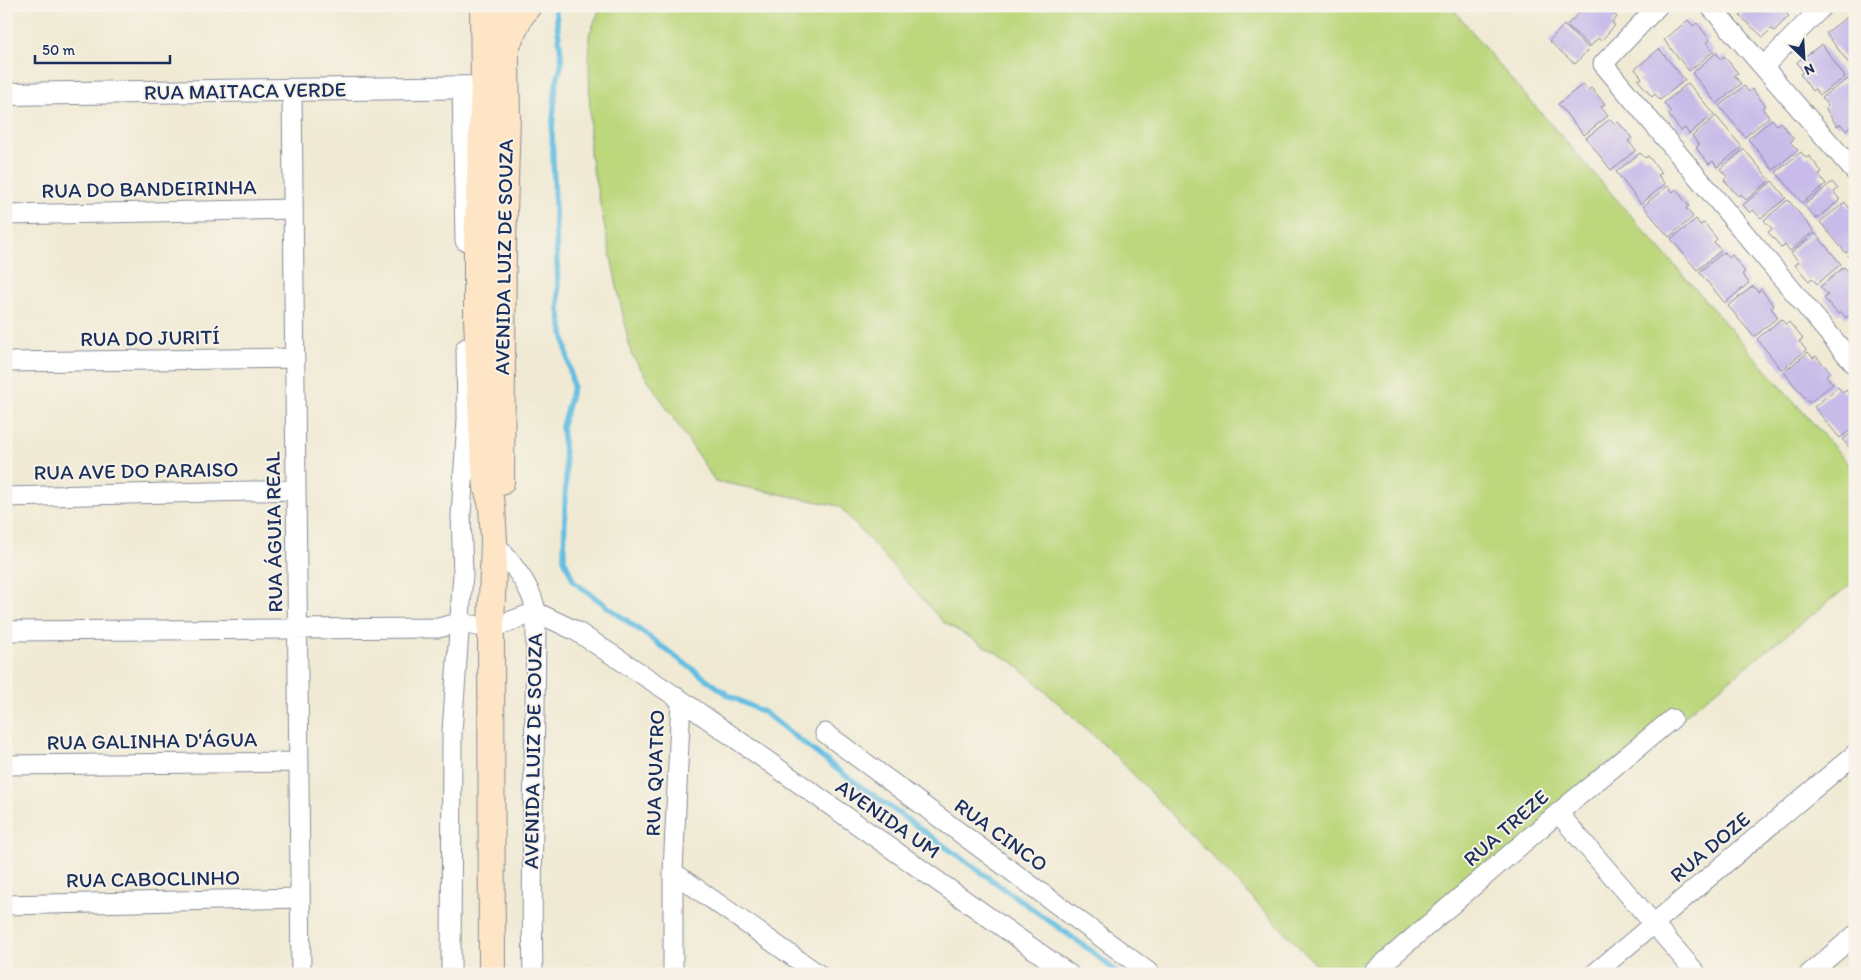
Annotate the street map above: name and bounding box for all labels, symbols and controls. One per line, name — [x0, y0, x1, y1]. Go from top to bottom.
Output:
scale bar — [35, 32, 170, 64]
north arrow — [1778, 32, 1828, 82]
text: 50 m — [42, 41, 75, 59]
text: N — [1801, 60, 1817, 79]
street label: RUA MAITACA VERDE — [144, 76, 347, 105]
street label: AVENIDA LUIZ DE SOUZA — [489, 138, 518, 375]
street label: RUA DO BANDEIRINHA — [41, 174, 257, 203]
street label: RUA DO JURITÍ — [80, 324, 220, 351]
street label: RUA ÁGUIA REAL — [260, 451, 287, 613]
street label: RUA AVE DO PARAISO — [33, 456, 239, 485]
street label: AVENIDA LUIZ DE SOUZA — [518, 632, 547, 869]
street label: RUA QUATRO — [640, 709, 669, 837]
street label: RUA GALINHA D'ÁGUA — [46, 726, 258, 755]
street label: AVENIDA UM — [831, 774, 945, 864]
street label: RUA TREZE — [1458, 784, 1553, 871]
street label: RUA CINCO — [950, 792, 1053, 877]
street label: RUA DOZE — [1665, 806, 1755, 887]
street label: RUA CABOCLINHO — [66, 864, 240, 893]

